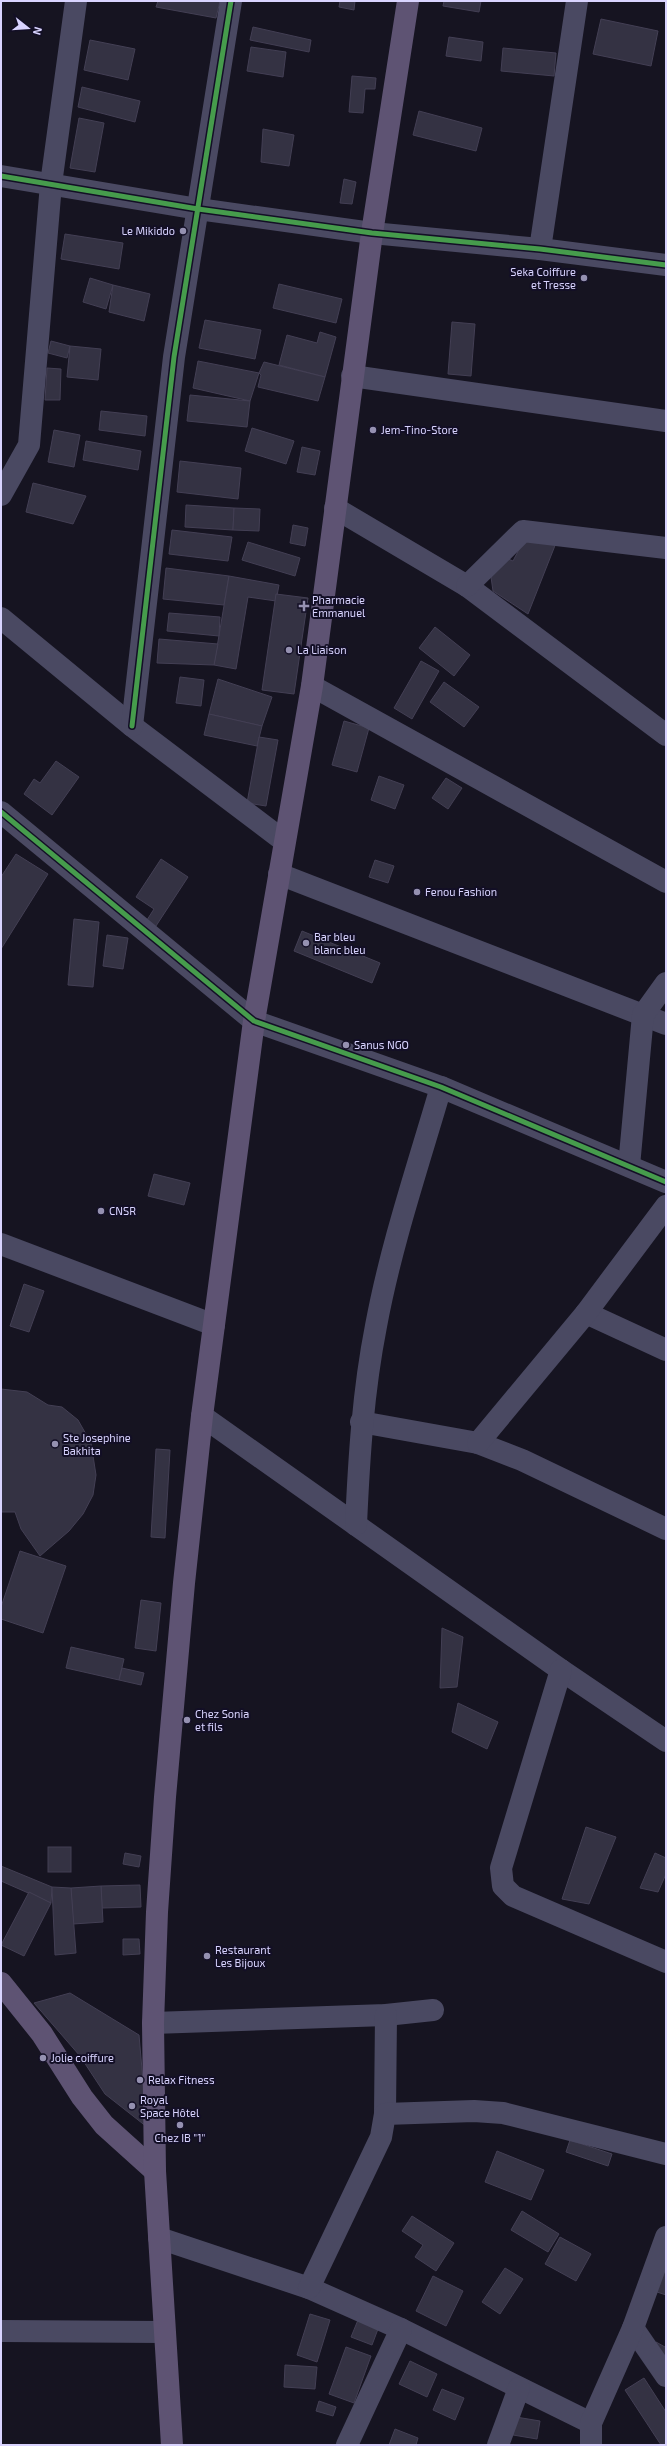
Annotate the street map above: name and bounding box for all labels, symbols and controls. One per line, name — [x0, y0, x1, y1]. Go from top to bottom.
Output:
north arrow — [8, 8, 48, 48]
text: N — [31, 25, 45, 37]
place label: Le Mikiddo — [121, 224, 175, 237]
marker: Le Mikiddo — [178, 226, 188, 236]
place label: Seka Coiffure et Tresse — [510, 265, 576, 291]
marker: Seka Coiffure et Tresse — [579, 273, 589, 283]
place label: Jem-Tino-Store — [381, 423, 458, 436]
marker: Jem-Tino-Store — [368, 425, 378, 435]
place label: Pharmacie Emmanuel — [312, 593, 366, 619]
marker: Pharmacie Emmanuel — [299, 601, 309, 611]
place label: La Liaison — [297, 643, 347, 656]
marker: La Liaison — [284, 645, 294, 655]
place label: Fenou Fashion — [425, 885, 497, 898]
marker: Fenou Fashion — [412, 887, 422, 897]
place label: Bar bleu blanc bleu — [314, 930, 366, 956]
marker: Bar bleu blanc bleu — [301, 938, 311, 948]
place label: Sanus NGO — [354, 1038, 409, 1051]
marker: Sanus NGO — [341, 1040, 351, 1050]
place label: CNSR — [109, 1204, 136, 1217]
marker: CNSR — [96, 1206, 106, 1216]
place label: Ste Josephine Bakhita — [63, 1431, 131, 1457]
marker: Ste Josephine Bakhita — [50, 1439, 60, 1449]
place label: Chez Sonia et fils — [195, 1707, 249, 1733]
marker: Chez Sonia et fils — [182, 1715, 192, 1725]
place label: Restaurant Les Bijoux — [215, 1943, 271, 1970]
marker: Restaurant Les Bijoux — [202, 1951, 212, 1961]
place label: Jolie coiffure — [51, 2051, 114, 2064]
marker: Jolie coiffure — [38, 2053, 48, 2063]
place label: Relax Fitness — [148, 2073, 215, 2086]
marker: Relax Fitness — [135, 2075, 145, 2085]
place label: Royal Space Hôtel — [140, 2093, 200, 2119]
marker: Royal Space Hôtel — [127, 2101, 137, 2111]
marker: Chez IB "1" — [175, 2120, 185, 2130]
place label: Chez IB "1" — [155, 2131, 206, 2144]

